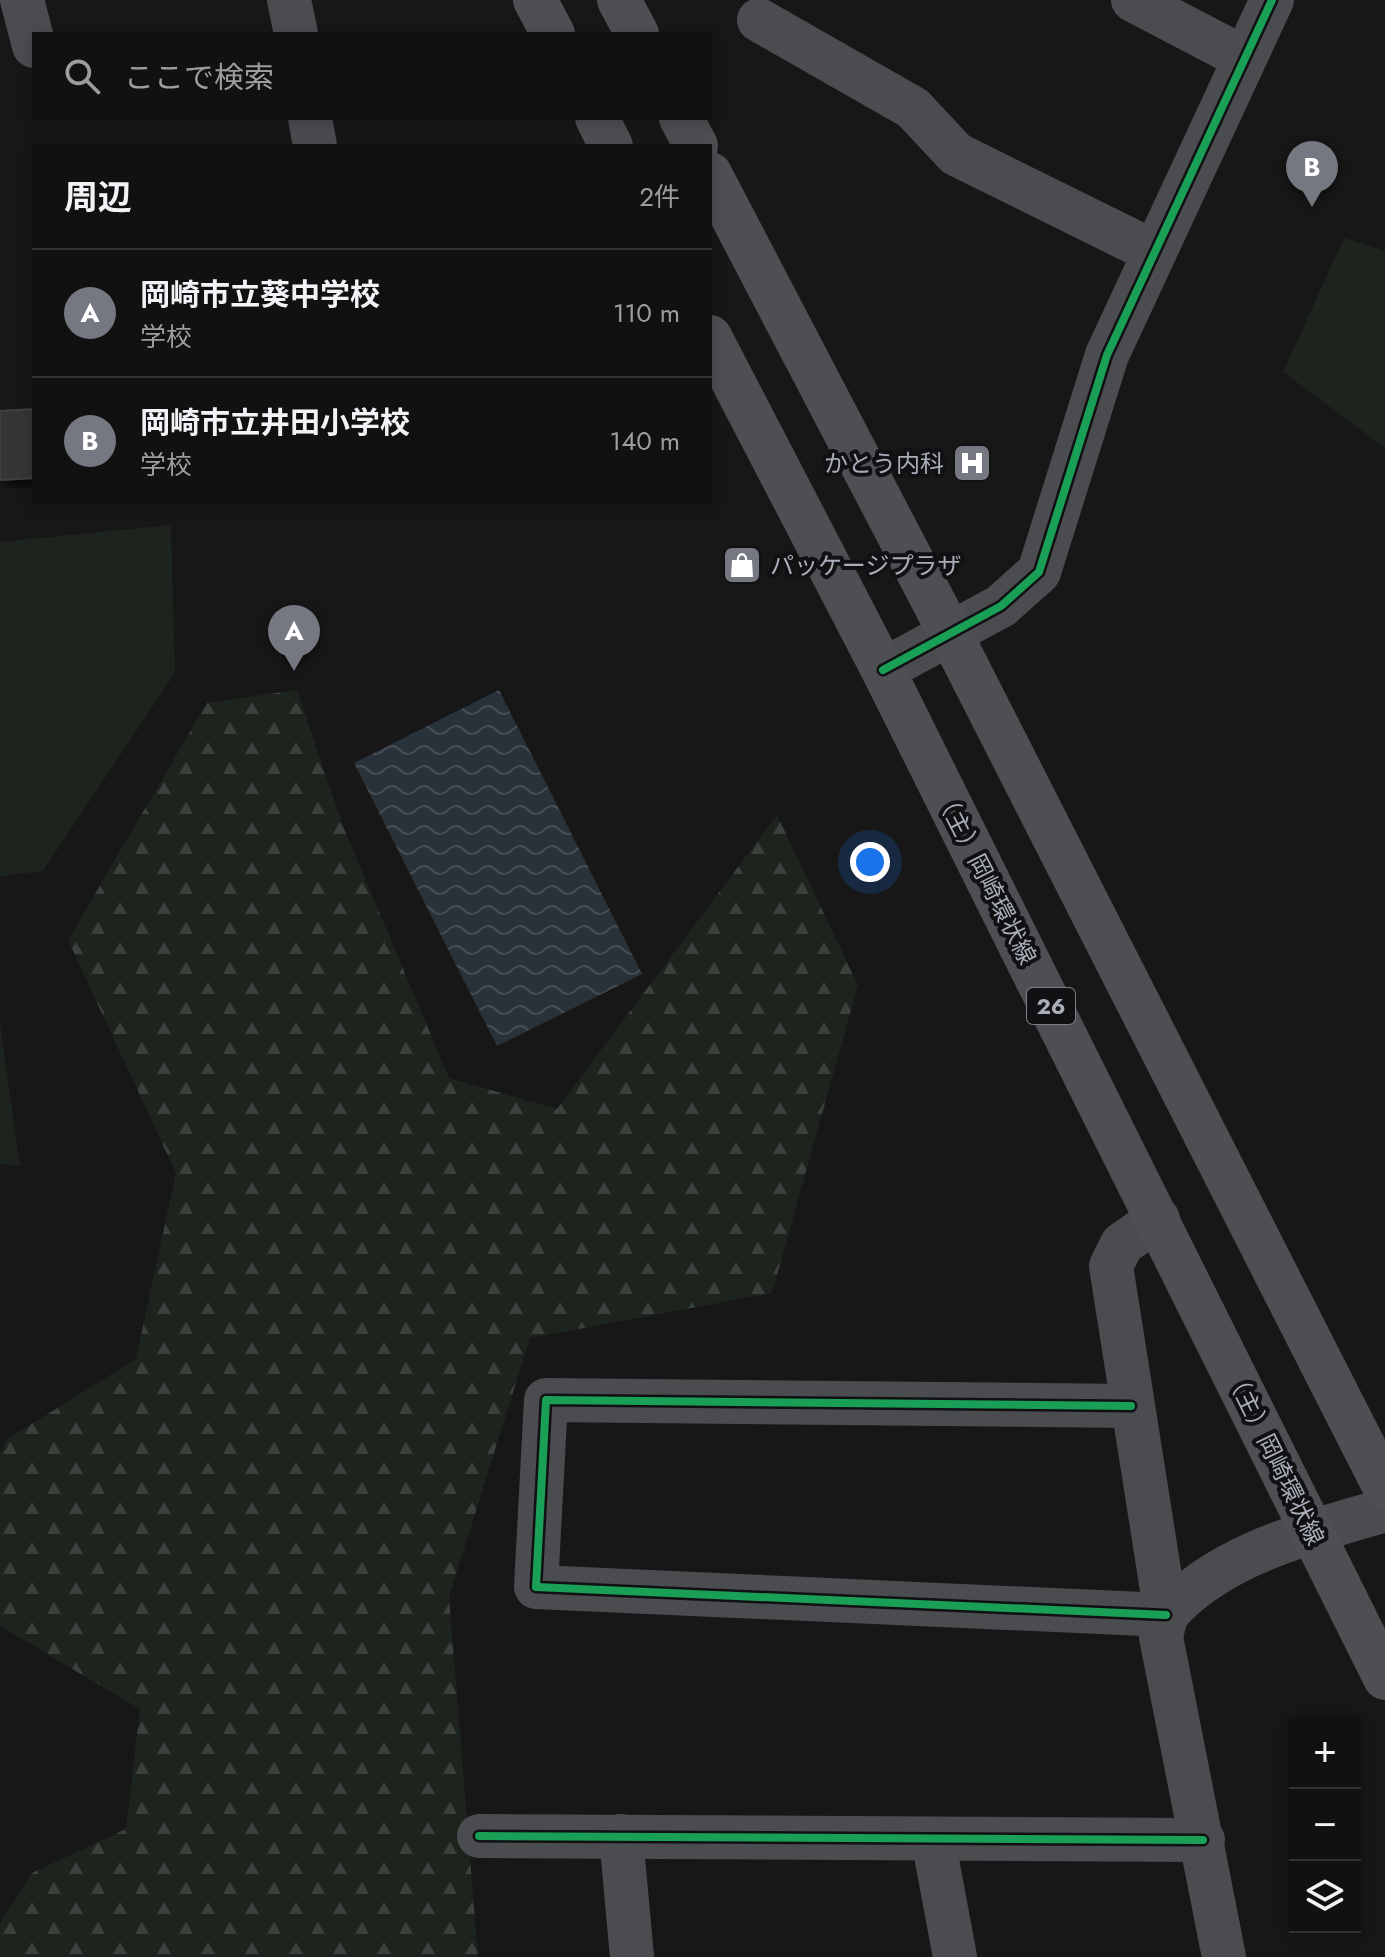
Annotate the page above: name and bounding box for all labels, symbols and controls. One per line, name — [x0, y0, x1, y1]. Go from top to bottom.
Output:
search box — [32, 32, 712, 120]
icon: search — [60, 54, 104, 98]
text: ここで検索 — [124, 56, 274, 99]
pin: B — [1286, 141, 1338, 207]
text: 周辺 — [64, 173, 132, 222]
text: 2件 — [639, 178, 680, 216]
text: 岡崎市立葵中学校 — [140, 273, 380, 316]
text: A — [80, 294, 100, 332]
text: 110 m — [613, 294, 680, 332]
text: 学校 — [140, 318, 192, 356]
text: 岡崎市立井田小学校 — [140, 401, 410, 444]
text: B — [81, 422, 99, 460]
text: 140 m — [609, 422, 680, 460]
hospital icon: かとう内科 — [951, 442, 993, 484]
text: 学校 — [140, 446, 192, 484]
place label: かとう内科 — [824, 446, 944, 481]
shop icon: パッケージプラザ — [721, 544, 763, 586]
place label: パッケージプラザ — [770, 548, 962, 583]
pin: A — [268, 605, 320, 671]
street label: （主）岡崎環状線 — [927, 784, 1045, 970]
your location — [850, 842, 890, 882]
road number: 26 — [1027, 988, 1075, 1024]
street label: （主）岡崎環状線 — [1217, 1363, 1333, 1551]
map controls — [1289, 1717, 1361, 1933]
button: + — [1289, 1717, 1361, 1789]
button: − — [1289, 1789, 1361, 1861]
button: layers — [1289, 1861, 1361, 1933]

